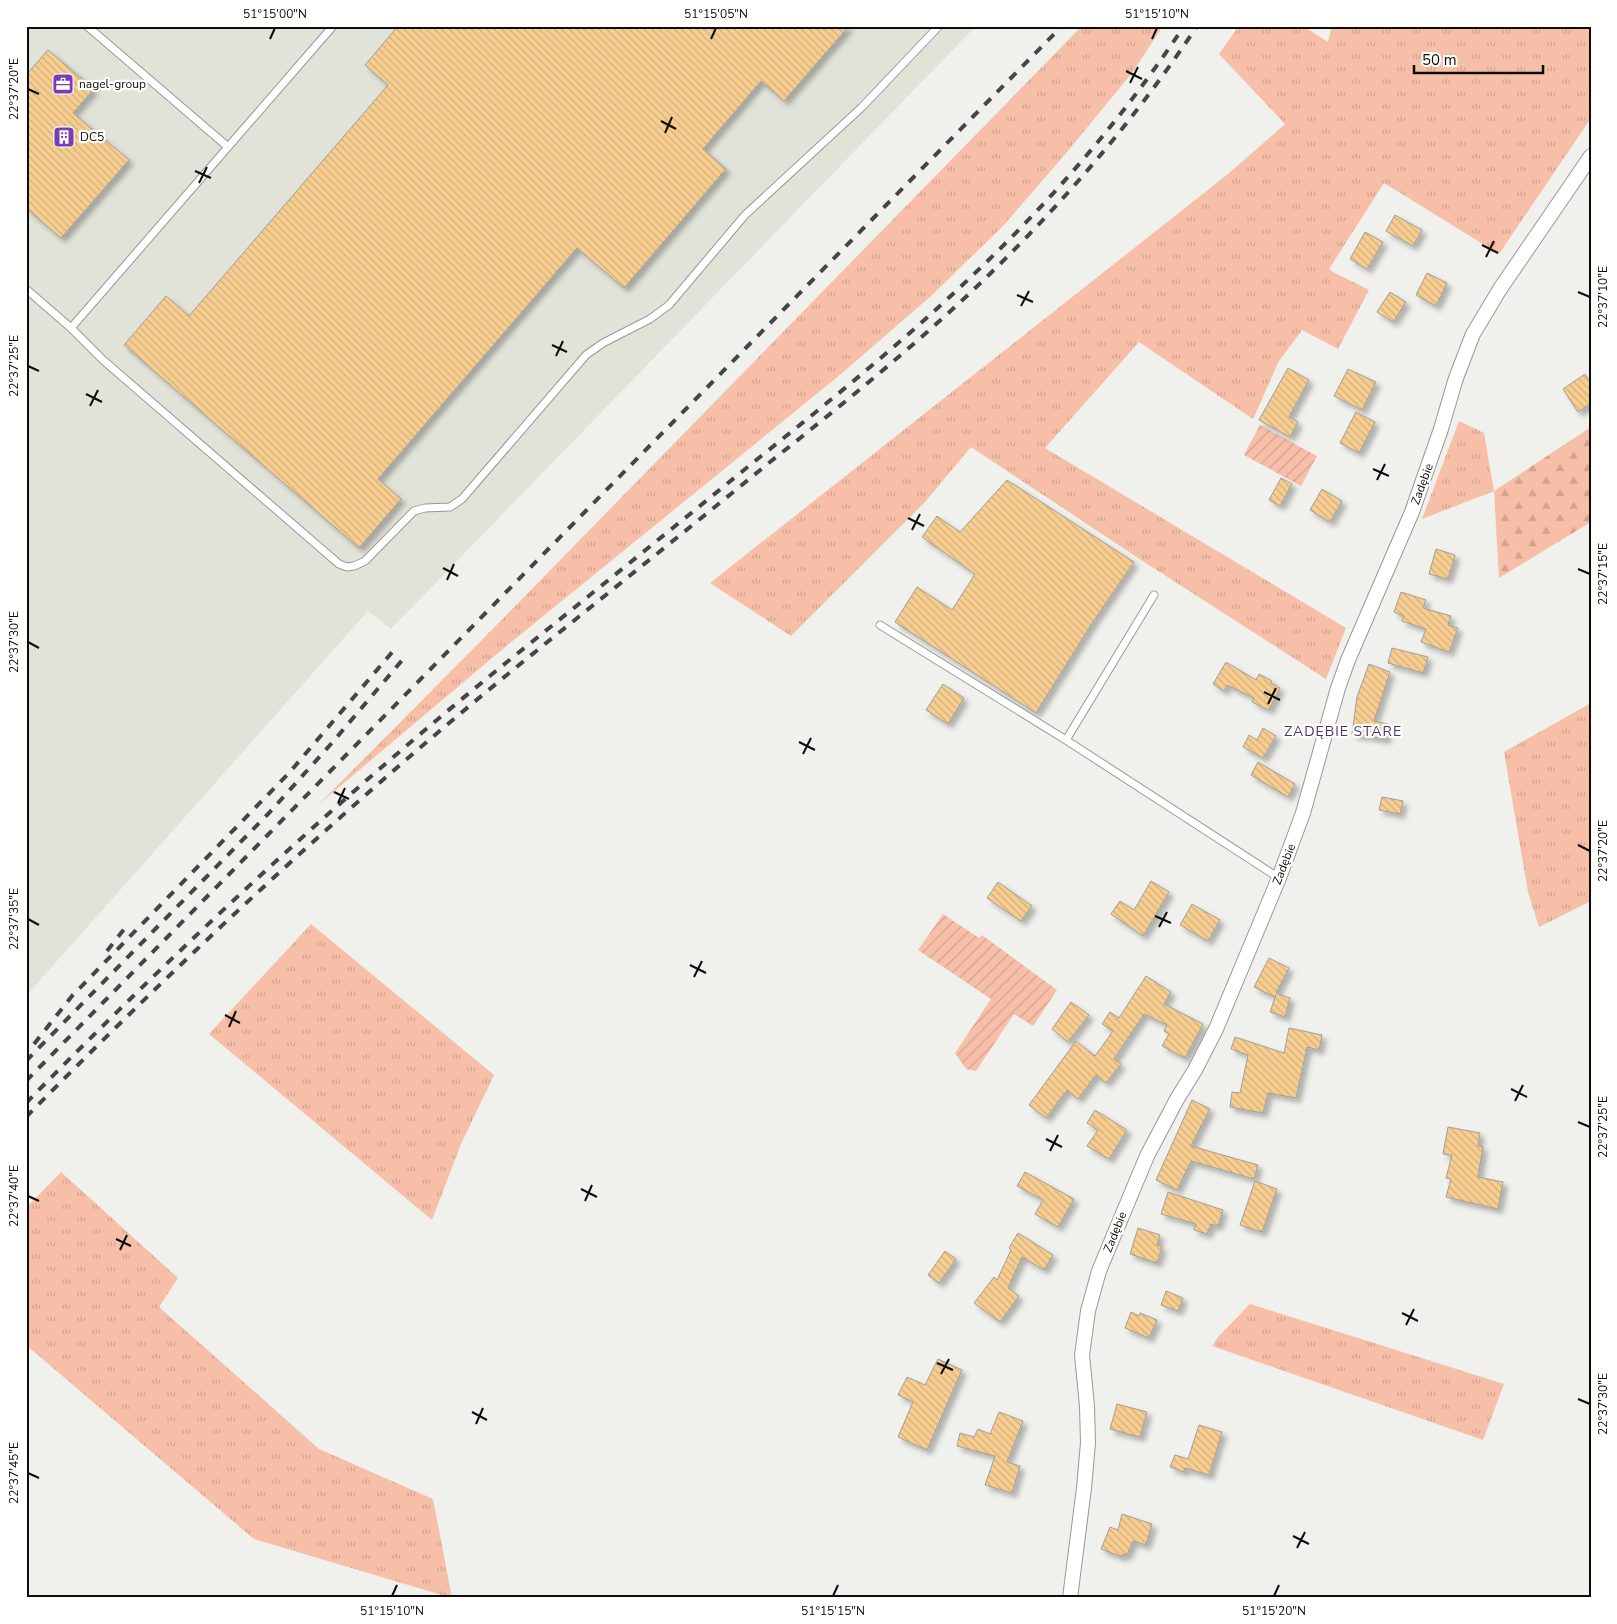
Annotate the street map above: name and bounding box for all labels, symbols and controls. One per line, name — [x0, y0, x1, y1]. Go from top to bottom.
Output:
text: 51°15'00"N — [243, 6, 307, 22]
text: 51°15'05"N — [684, 6, 748, 22]
text: 51°15'10"N — [1125, 6, 1189, 22]
scale bar — [1414, 42, 1543, 74]
text: 50 m — [1422, 50, 1457, 70]
text: 22°37'20"E — [6, 58, 22, 120]
office icon: nagel-group — [51, 72, 75, 96]
place label: nagel-group — [79, 76, 146, 92]
building icon: DC5 — [52, 125, 76, 149]
place label: DC5 — [80, 129, 104, 145]
text: 22°37'10"E — [1595, 266, 1611, 328]
text: 22°37'25"E — [6, 335, 22, 397]
street label: Zadębie — [1407, 461, 1437, 507]
text: 22°37'15"E — [1595, 543, 1611, 605]
text: 22°37'30"E — [6, 611, 22, 673]
district label: ZADĘBIE STARE — [1284, 722, 1402, 741]
text: 22°37'20"E — [1595, 820, 1611, 882]
street label: Zadębie — [1269, 841, 1299, 887]
text: 22°37'35"E — [6, 888, 22, 950]
text: 22°37'25"E — [1595, 1096, 1611, 1158]
text: 22°37'40"E — [6, 1165, 22, 1227]
street label: Zadębie — [1100, 1209, 1130, 1255]
text: 22°37'30"E — [1595, 1373, 1611, 1435]
text: 22°37'45"E — [6, 1442, 22, 1504]
text: 51°15'10"N — [360, 1603, 424, 1619]
text: 51°15'15"N — [801, 1603, 865, 1619]
text: 51°15'20"N — [1242, 1603, 1306, 1619]

